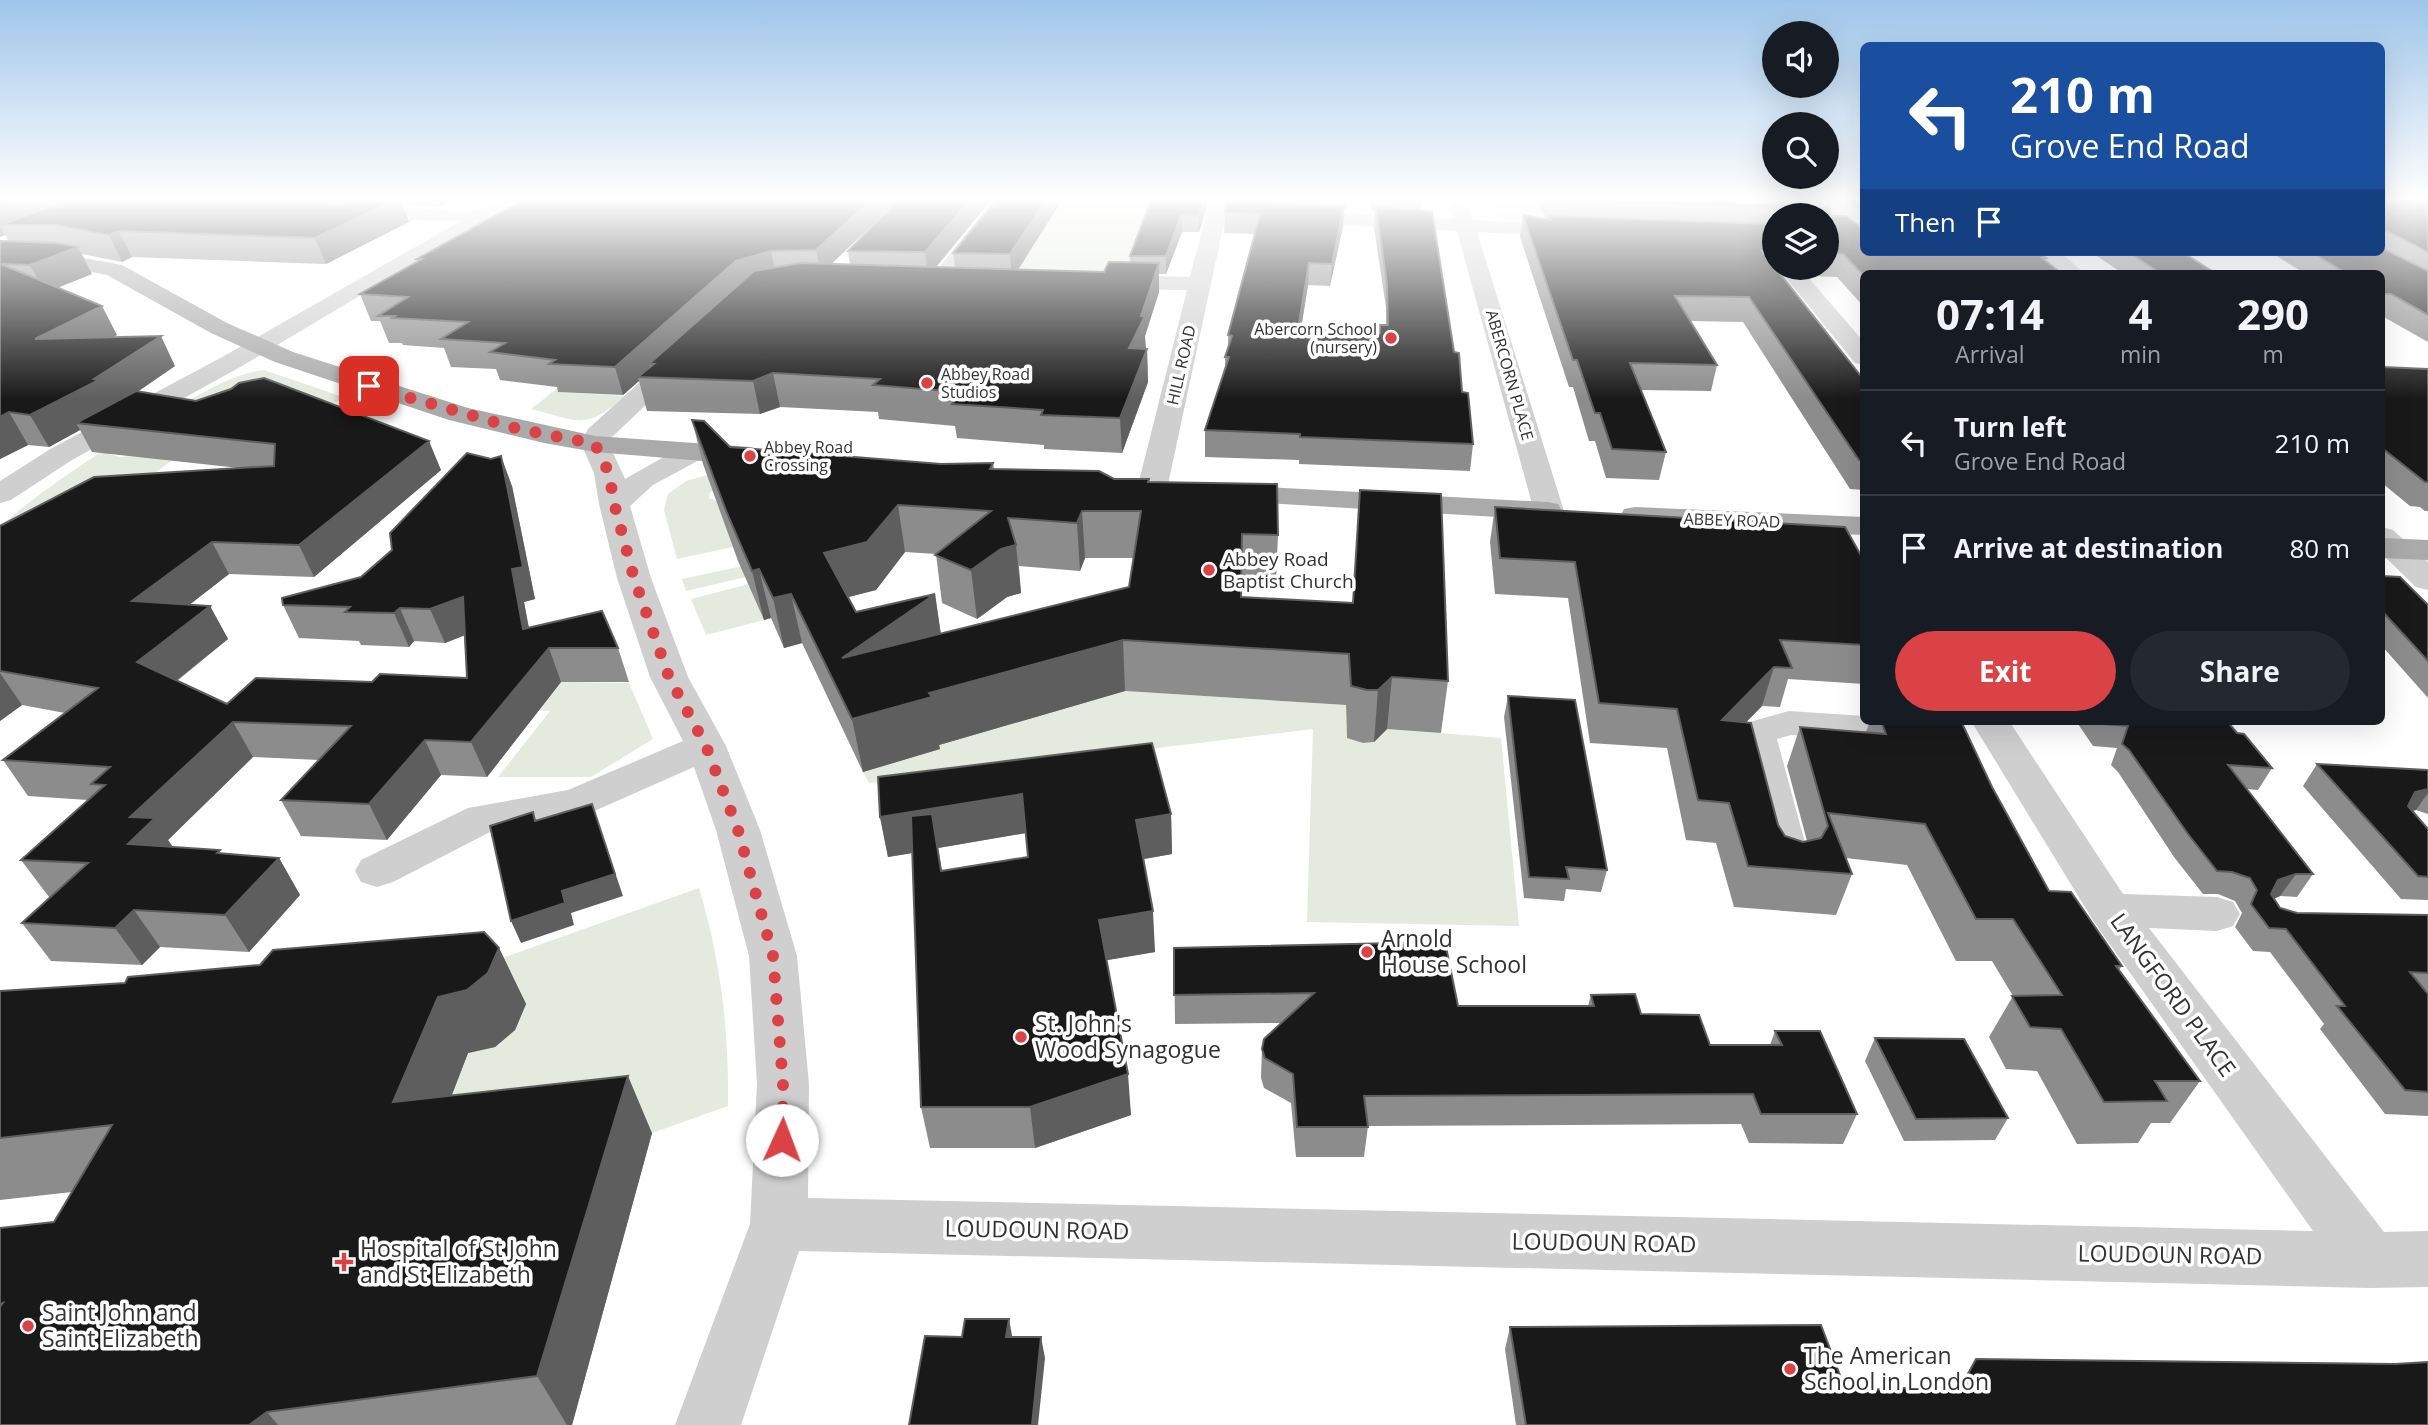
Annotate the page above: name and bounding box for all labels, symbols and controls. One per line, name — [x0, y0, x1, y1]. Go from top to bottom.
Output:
map controls — [1762, 21, 1839, 280]
button: sound — [1762, 21, 1839, 98]
text: 210 m — [2010, 61, 2155, 127]
icon: left — [1895, 70, 1986, 161]
button: search — [1762, 112, 1839, 189]
text: Grove End Road — [2010, 124, 2250, 167]
button: layers — [1762, 203, 1839, 280]
icon: arrive — [1970, 203, 2008, 241]
text: Then — [1895, 204, 1956, 240]
text: 07:14 — [1936, 285, 2044, 342]
text: 4 — [2128, 285, 2153, 342]
text: 290 — [2237, 285, 2309, 342]
street label: ABERCORN PLACE — [1481, 307, 1539, 443]
place label: Abercorn School (nursery) — [1254, 318, 1377, 358]
street label: HILL ROAD — [1161, 323, 1201, 407]
marker: Abercorn School (nursery) — [1383, 330, 1399, 346]
text: Arrival — [1955, 338, 2025, 370]
text: min — [2120, 338, 2161, 370]
text: m — [2262, 338, 2284, 370]
pin — [339, 356, 399, 416]
place label: Abbey Road Studios — [941, 363, 1030, 403]
icon: arrive — [350, 367, 388, 405]
marker: Abbey Road Studios — [919, 375, 935, 391]
text: Turn left — [1954, 409, 2066, 445]
icon: left — [1895, 424, 1933, 462]
text: 210 m — [2275, 425, 2350, 461]
place label: Abbey Road Crossing — [764, 436, 853, 476]
text: Grove End Road — [1954, 445, 2126, 477]
marker: Abbey Road Crossing — [742, 448, 758, 464]
street label: ABBEY ROAD — [1683, 507, 1781, 533]
icon: arrive — [1895, 529, 1933, 567]
text: Arrive at destination — [1954, 530, 2223, 566]
text: 80 m — [2289, 530, 2350, 566]
place label: Abbey Road Baptist Church — [1223, 546, 1354, 594]
marker: Abbey Road Baptist Church — [1201, 562, 1217, 578]
button: Exit — [1895, 631, 2116, 711]
button: Share — [2130, 631, 2350, 711]
street label: LANGFORD PLACE — [2104, 906, 2244, 1083]
place label: Arnold House School — [1381, 922, 1527, 980]
marker: Arnold House School — [1359, 944, 1375, 960]
place label: St. John's Wood Synagogue — [1035, 1007, 1221, 1065]
marker: St. John's Wood Synagogue — [1013, 1029, 1029, 1045]
position arrow — [745, 1103, 819, 1177]
street label: LOUDOUN ROAD — [944, 1211, 1130, 1247]
street label: LOUDOUN ROAD — [1511, 1224, 1697, 1260]
place label: Hospital of St John and St Elizabeth — [360, 1232, 557, 1290]
street label: LOUDOUN ROAD — [2077, 1236, 2263, 1272]
marker: Hospital of St John and St Elizabeth — [334, 1252, 354, 1272]
place label: Saint John and Saint Elizabeth — [42, 1296, 199, 1354]
marker: Saint John and Saint Elizabeth — [20, 1318, 36, 1334]
place label: The American School in London — [1804, 1339, 1989, 1397]
marker: The American School in London — [1782, 1361, 1798, 1377]

